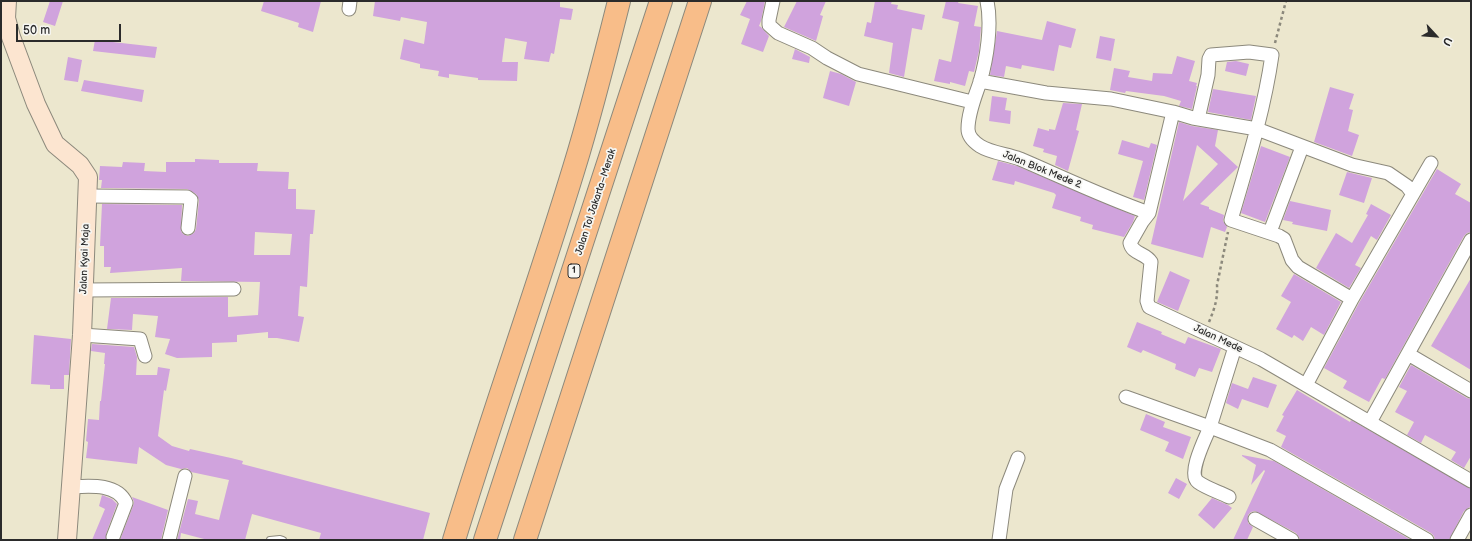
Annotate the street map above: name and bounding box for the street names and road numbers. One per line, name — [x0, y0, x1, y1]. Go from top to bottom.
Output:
street label: Jalan Tol Jakarta–Merak — [573, 147, 619, 257]
street label: Jalan Blok Mede 2 — [1001, 149, 1083, 191]
street label: Jalan Kyai Maja — [78, 224, 92, 294]
road number: 1 — [568, 264, 580, 278]
street label: Jalan Mede — [1191, 322, 1245, 356]

